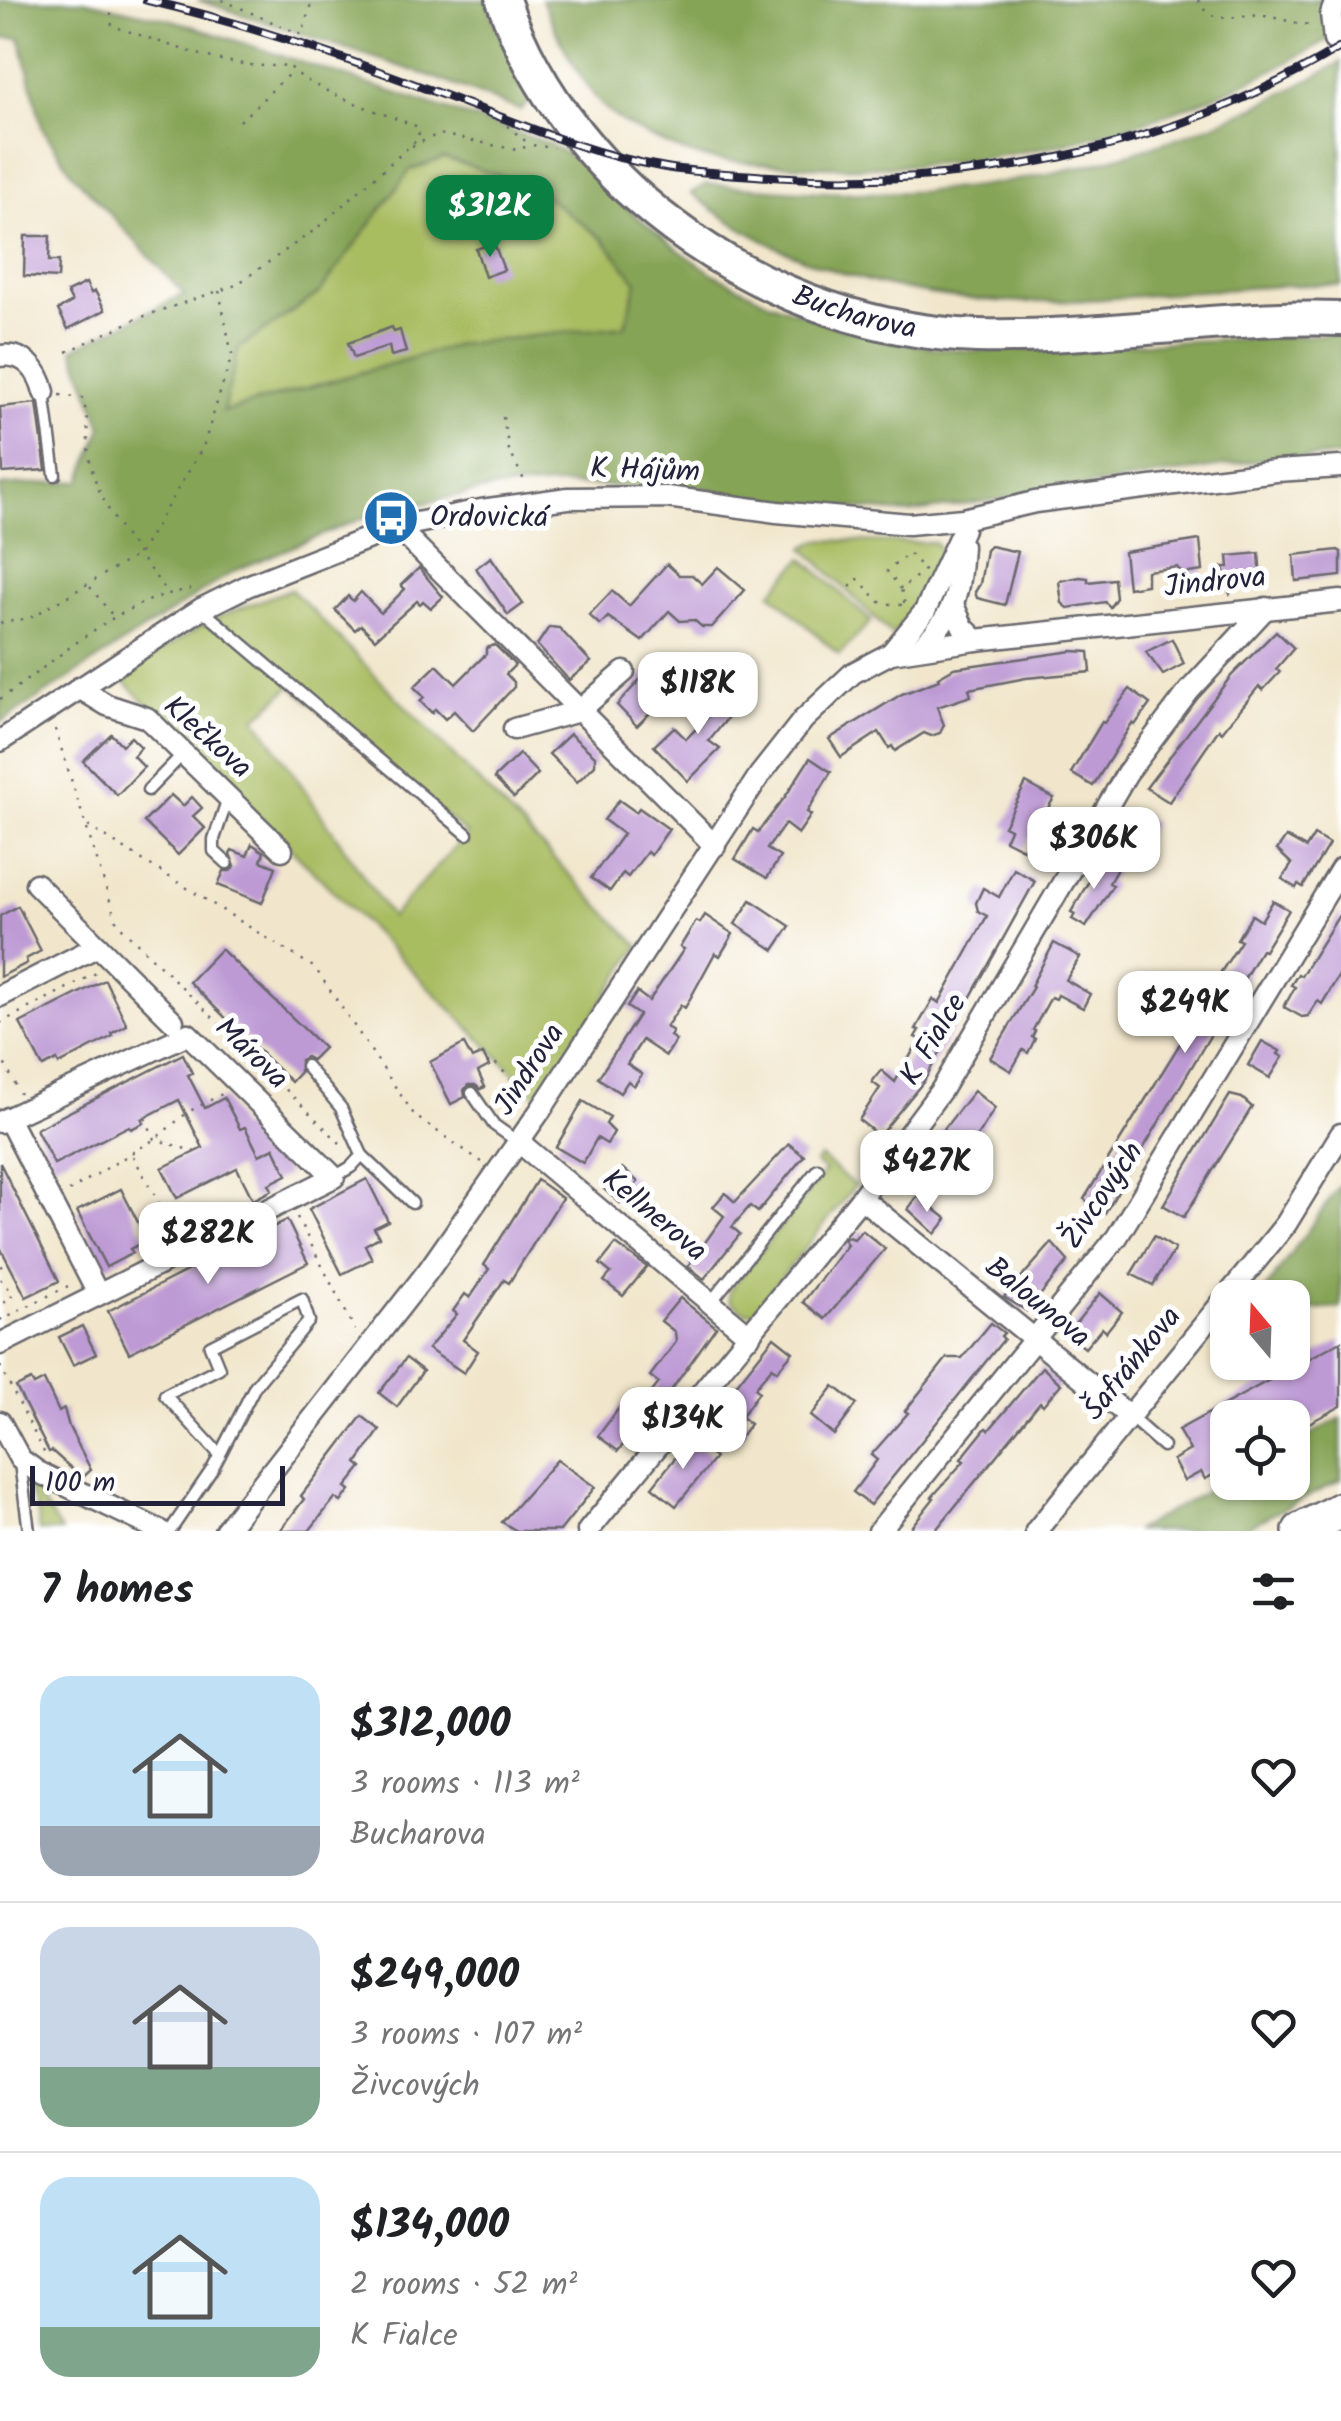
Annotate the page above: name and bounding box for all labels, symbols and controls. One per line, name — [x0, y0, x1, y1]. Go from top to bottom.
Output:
pin: $312K — [420, 175, 560, 260]
text: $312K — [448, 182, 532, 233]
street label: Bucharova — [785, 273, 920, 354]
street label: K Hájům — [589, 445, 701, 497]
bus stop icon: Ordovická — [361, 488, 421, 548]
place label: Ordovická — [430, 494, 551, 542]
street label: Jindrova — [1162, 554, 1268, 612]
pin: $118K — [628, 652, 768, 737]
text: $118K — [660, 659, 736, 710]
street label: Klečkova — [151, 685, 263, 791]
pin: $306K — [1024, 807, 1164, 892]
text: $306K — [1049, 814, 1139, 865]
pin: $249K — [1115, 971, 1255, 1056]
text: $249K — [1140, 978, 1230, 1029]
street label: K Fialce — [887, 984, 981, 1096]
street label: Márova — [203, 1006, 299, 1102]
street label: Jindrova — [482, 1014, 578, 1126]
pin: $427K — [857, 1130, 997, 1215]
street label: Živcových — [1049, 1132, 1157, 1260]
text: $427K — [882, 1137, 972, 1188]
street label: Kellnerova — [590, 1157, 718, 1275]
pin: $282K — [138, 1202, 278, 1287]
text: $282K — [161, 1209, 255, 1260]
street label: Balounova — [973, 1245, 1101, 1361]
north arrow — [1210, 1280, 1310, 1380]
map controls — [1210, 1280, 1310, 1500]
street label: Šafránkova — [1072, 1296, 1194, 1432]
pin: $134K — [613, 1387, 753, 1472]
text: $134K — [642, 1394, 724, 1445]
button: locate — [1210, 1400, 1310, 1500]
scale bar — [30, 1461, 285, 1506]
text: 100 m — [45, 1461, 115, 1506]
text: 7 homes — [40, 1558, 193, 1625]
icon: filters — [1246, 1564, 1301, 1619]
text: $312,000 — [350, 1692, 511, 1759]
icon: home — [120, 1716, 240, 1836]
icon: heart — [1246, 1749, 1301, 1804]
text: 3 rooms · 113 m² — [350, 1759, 580, 1810]
text: Bucharova — [350, 1810, 486, 1861]
text: $249,000 — [350, 1943, 519, 2010]
icon: home — [120, 1967, 240, 2087]
icon: heart — [1246, 2000, 1301, 2055]
text: 3 rooms · 107 m² — [350, 2010, 582, 2061]
text: Živcových — [350, 2061, 480, 2112]
text: $134,000 — [350, 2193, 509, 2260]
icon: home — [120, 2217, 240, 2337]
icon: heart — [1246, 2250, 1301, 2305]
text: 2 rooms · 52 m² — [350, 2260, 577, 2311]
text: K Fialce — [350, 2311, 458, 2362]

